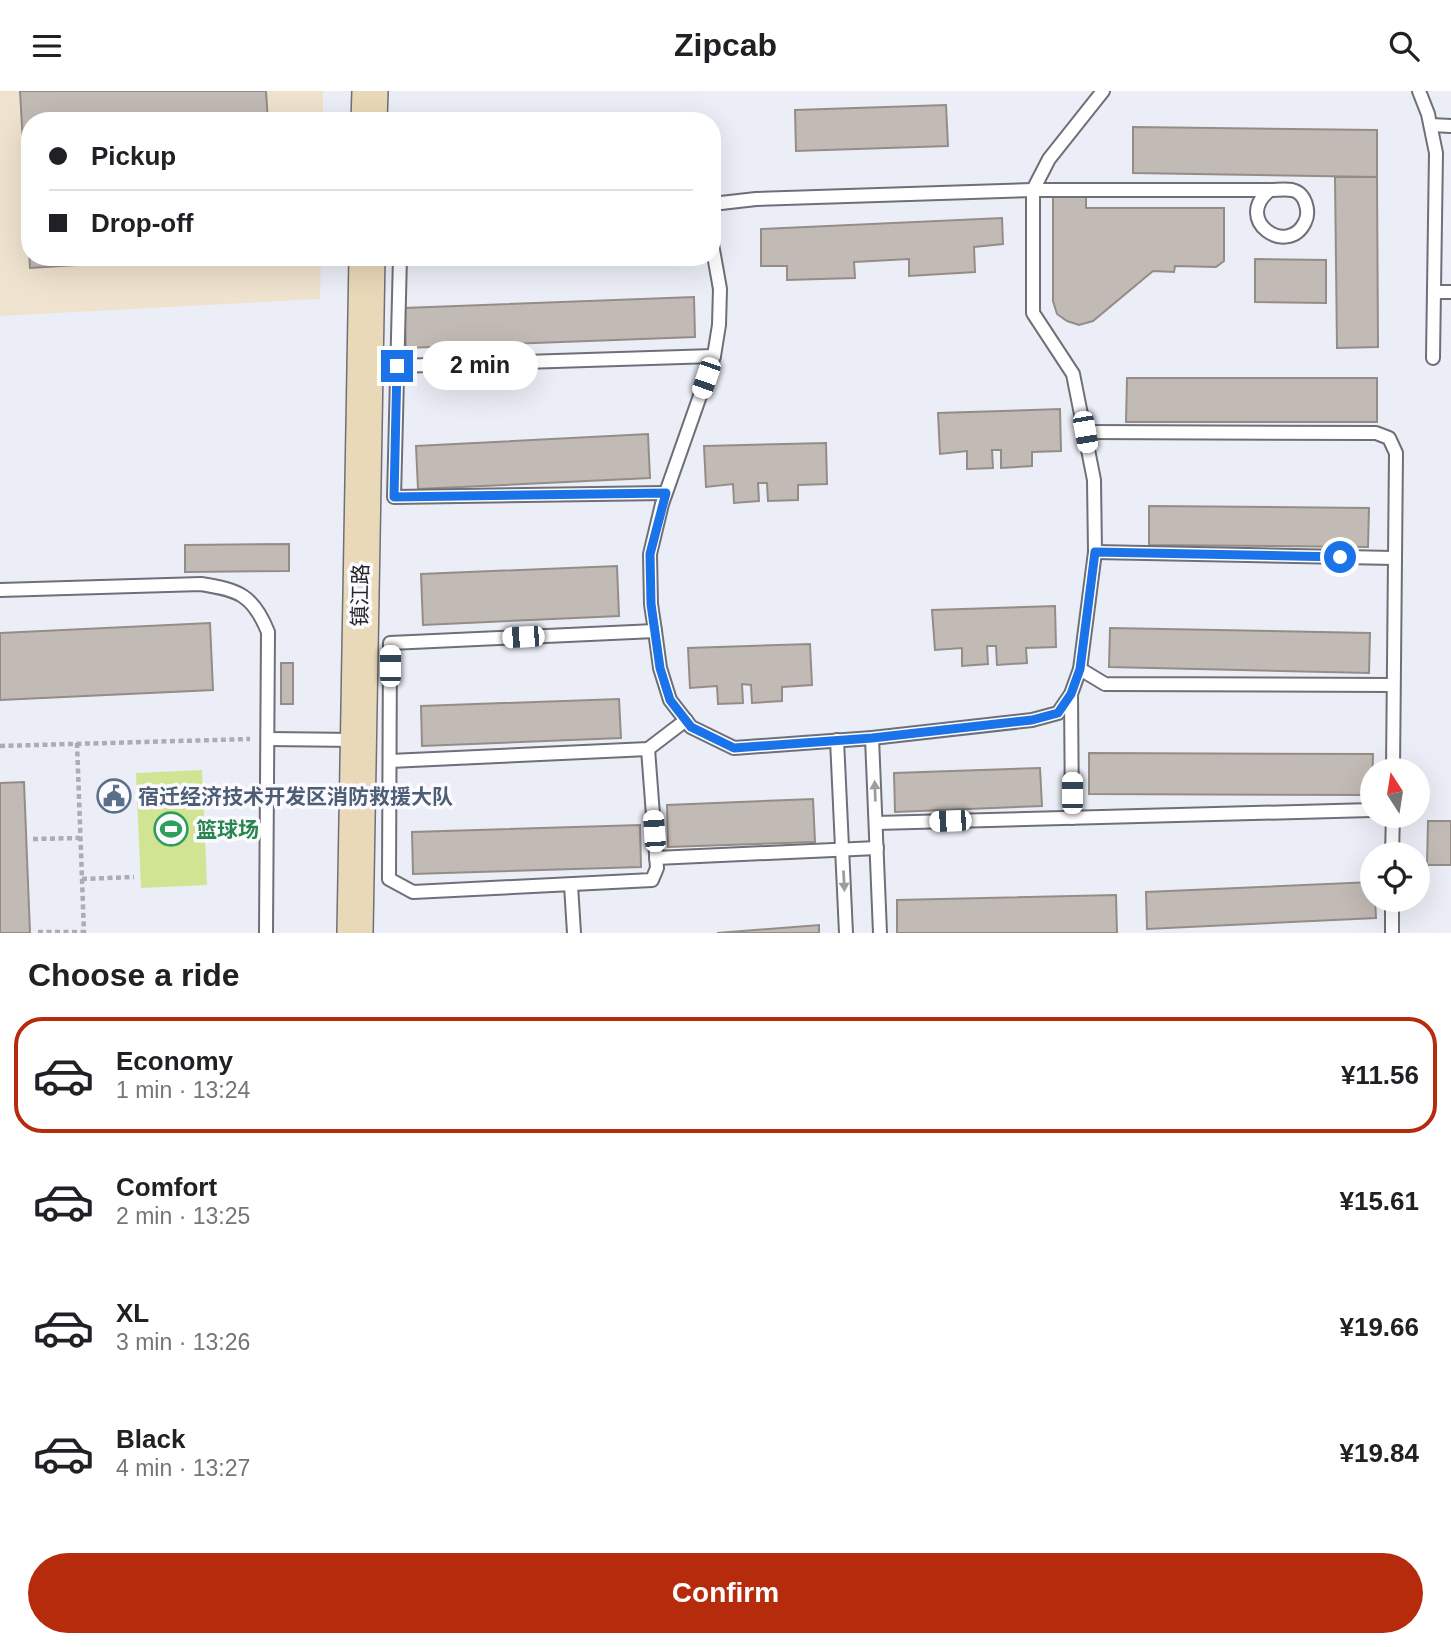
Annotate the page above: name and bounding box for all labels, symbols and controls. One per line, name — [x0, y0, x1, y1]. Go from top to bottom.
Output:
icon: menu — [28, 27, 66, 65]
text: Zipcab — [674, 27, 777, 63]
icon: search — [1385, 27, 1423, 65]
text: Pickup — [91, 141, 176, 171]
text: Drop-off — [91, 208, 194, 238]
callout: 2 min — [422, 341, 537, 391]
route end — [381, 350, 413, 382]
text: 2 min — [450, 352, 510, 378]
car — [690, 355, 723, 401]
car — [1072, 409, 1099, 455]
route start — [1324, 541, 1356, 573]
street label: 镇江路 — [348, 563, 372, 627]
car — [502, 625, 545, 649]
car — [380, 645, 401, 687]
north arrow — [1360, 758, 1430, 828]
map controls — [1360, 758, 1430, 912]
car — [1062, 772, 1083, 814]
public building icon: 宿迁经济技术开发区消防救援大队 — [95, 777, 133, 815]
one-way arrow — [869, 780, 880, 802]
place label: 宿迁经济技术开发区消防救援大队 — [138, 785, 453, 808]
car — [643, 809, 666, 853]
sports icon: 篮球场 — [152, 810, 190, 848]
car — [929, 810, 972, 832]
place label: 篮球场 — [196, 818, 259, 841]
button: locate — [1360, 842, 1430, 912]
one-way arrow — [839, 870, 850, 892]
text: Choose a ride — [28, 957, 240, 993]
icon: car — [32, 1044, 95, 1107]
text: Economy — [116, 1046, 233, 1076]
text: ¥11.56 — [1341, 1060, 1419, 1090]
text: 1 min · 13:24 — [116, 1077, 250, 1103]
icon: car — [32, 1170, 95, 1233]
text: Comfort — [116, 1172, 217, 1202]
text: ¥15.61 — [1339, 1186, 1419, 1216]
text: 2 min · 13:25 — [116, 1203, 250, 1229]
icon: car — [32, 1296, 95, 1359]
text: XL — [116, 1298, 149, 1328]
text: ¥19.66 — [1339, 1312, 1419, 1342]
text: 3 min · 13:26 — [116, 1329, 250, 1355]
icon: car — [32, 1422, 95, 1485]
text: Black — [116, 1424, 185, 1454]
text: ¥19.84 — [1339, 1438, 1419, 1468]
text: 4 min · 13:27 — [116, 1455, 250, 1481]
button: Confirm — [28, 1553, 1423, 1633]

